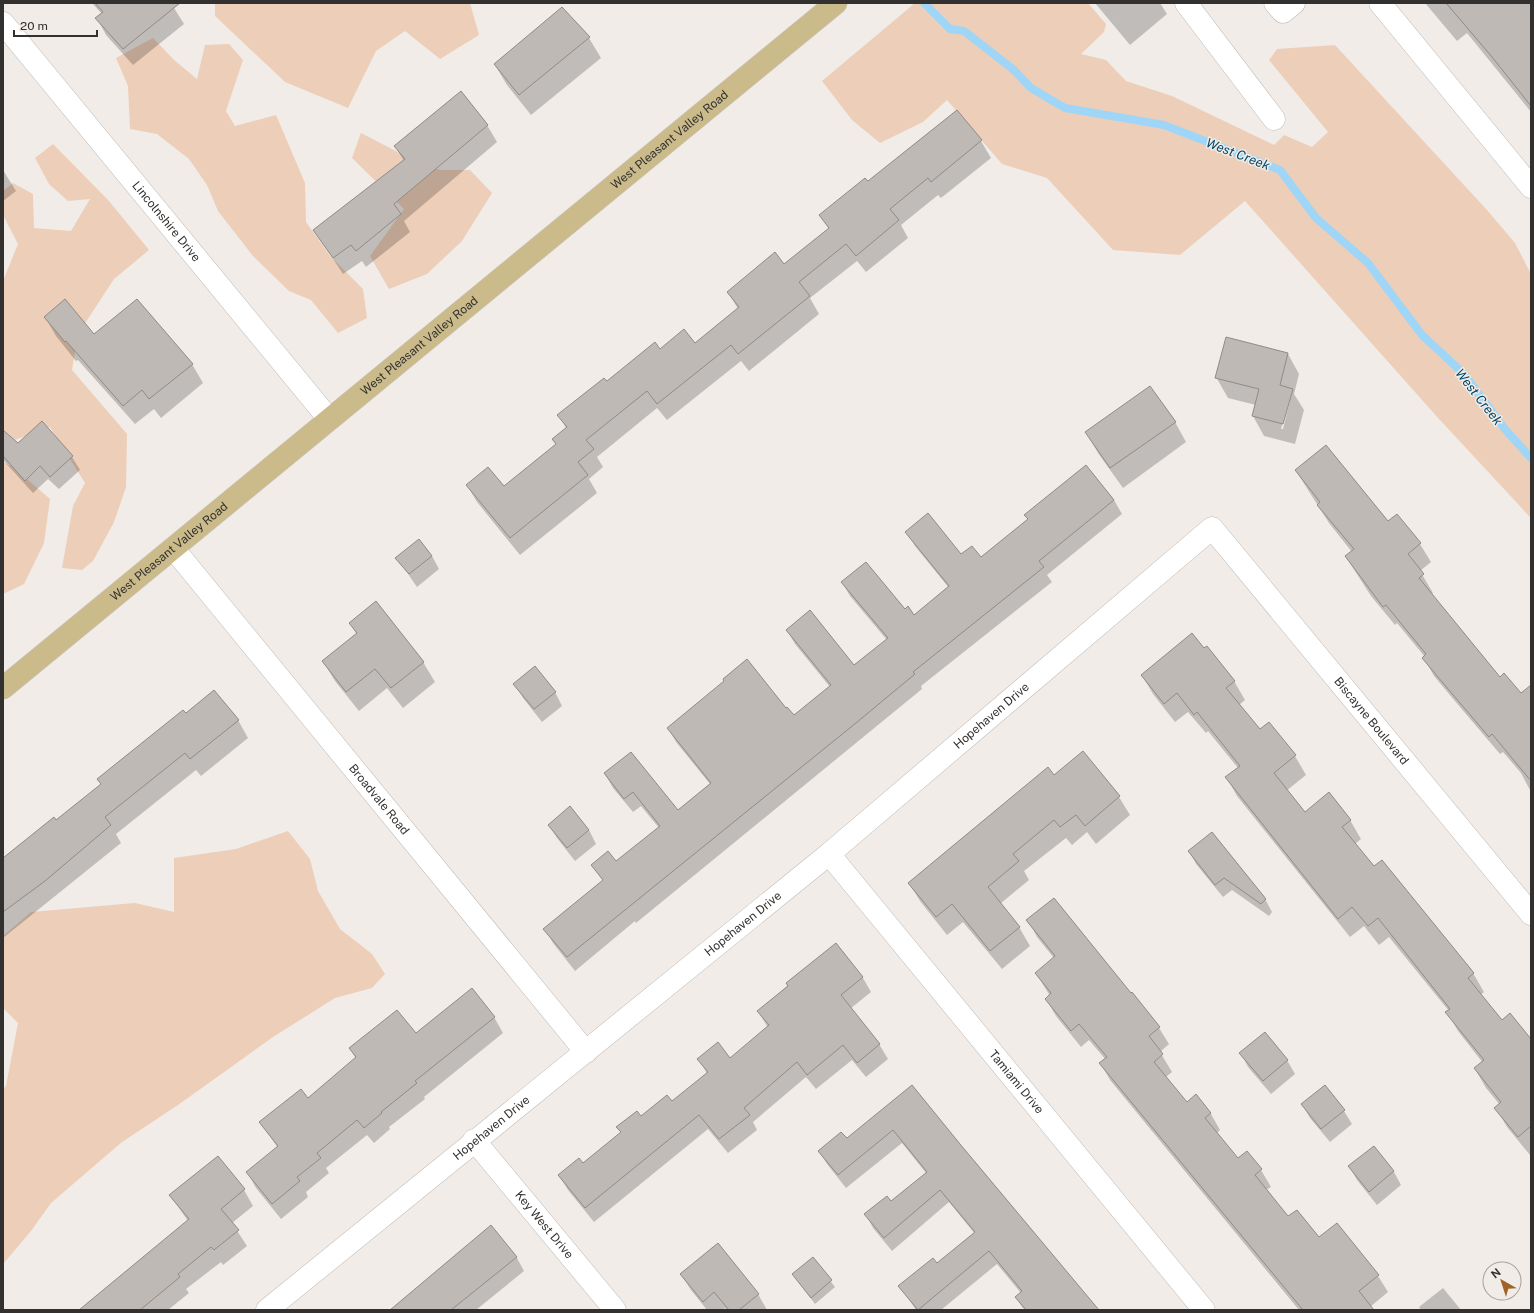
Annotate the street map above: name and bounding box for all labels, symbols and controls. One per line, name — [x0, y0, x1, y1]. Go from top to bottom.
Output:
scale bar — [14, 12, 97, 38]
text: 20 m — [20, 19, 48, 33]
street label: West Pleasant Valley Road — [608, 88, 731, 192]
water label: West Creek — [1204, 135, 1272, 173]
street label: Lincolnshire Drive — [129, 178, 204, 265]
street label: West Pleasant Valley Road — [358, 293, 481, 398]
water label: West Creek — [1452, 366, 1506, 428]
street label: West Pleasant Valley Road — [108, 499, 231, 604]
street label: Biscayne Boulevard — [1331, 674, 1412, 768]
street label: Hopehaven Drive — [951, 680, 1032, 752]
street label: Broadvale Road — [346, 761, 412, 838]
street label: Hopehaven Drive — [702, 888, 784, 959]
street label: Tamiami Drive — [986, 1047, 1047, 1117]
street label: Hopehaven Drive — [450, 1093, 533, 1163]
street label: Key West Drive — [512, 1188, 576, 1261]
north arrow — [1482, 1261, 1522, 1301]
text: N — [1489, 1266, 1503, 1281]

